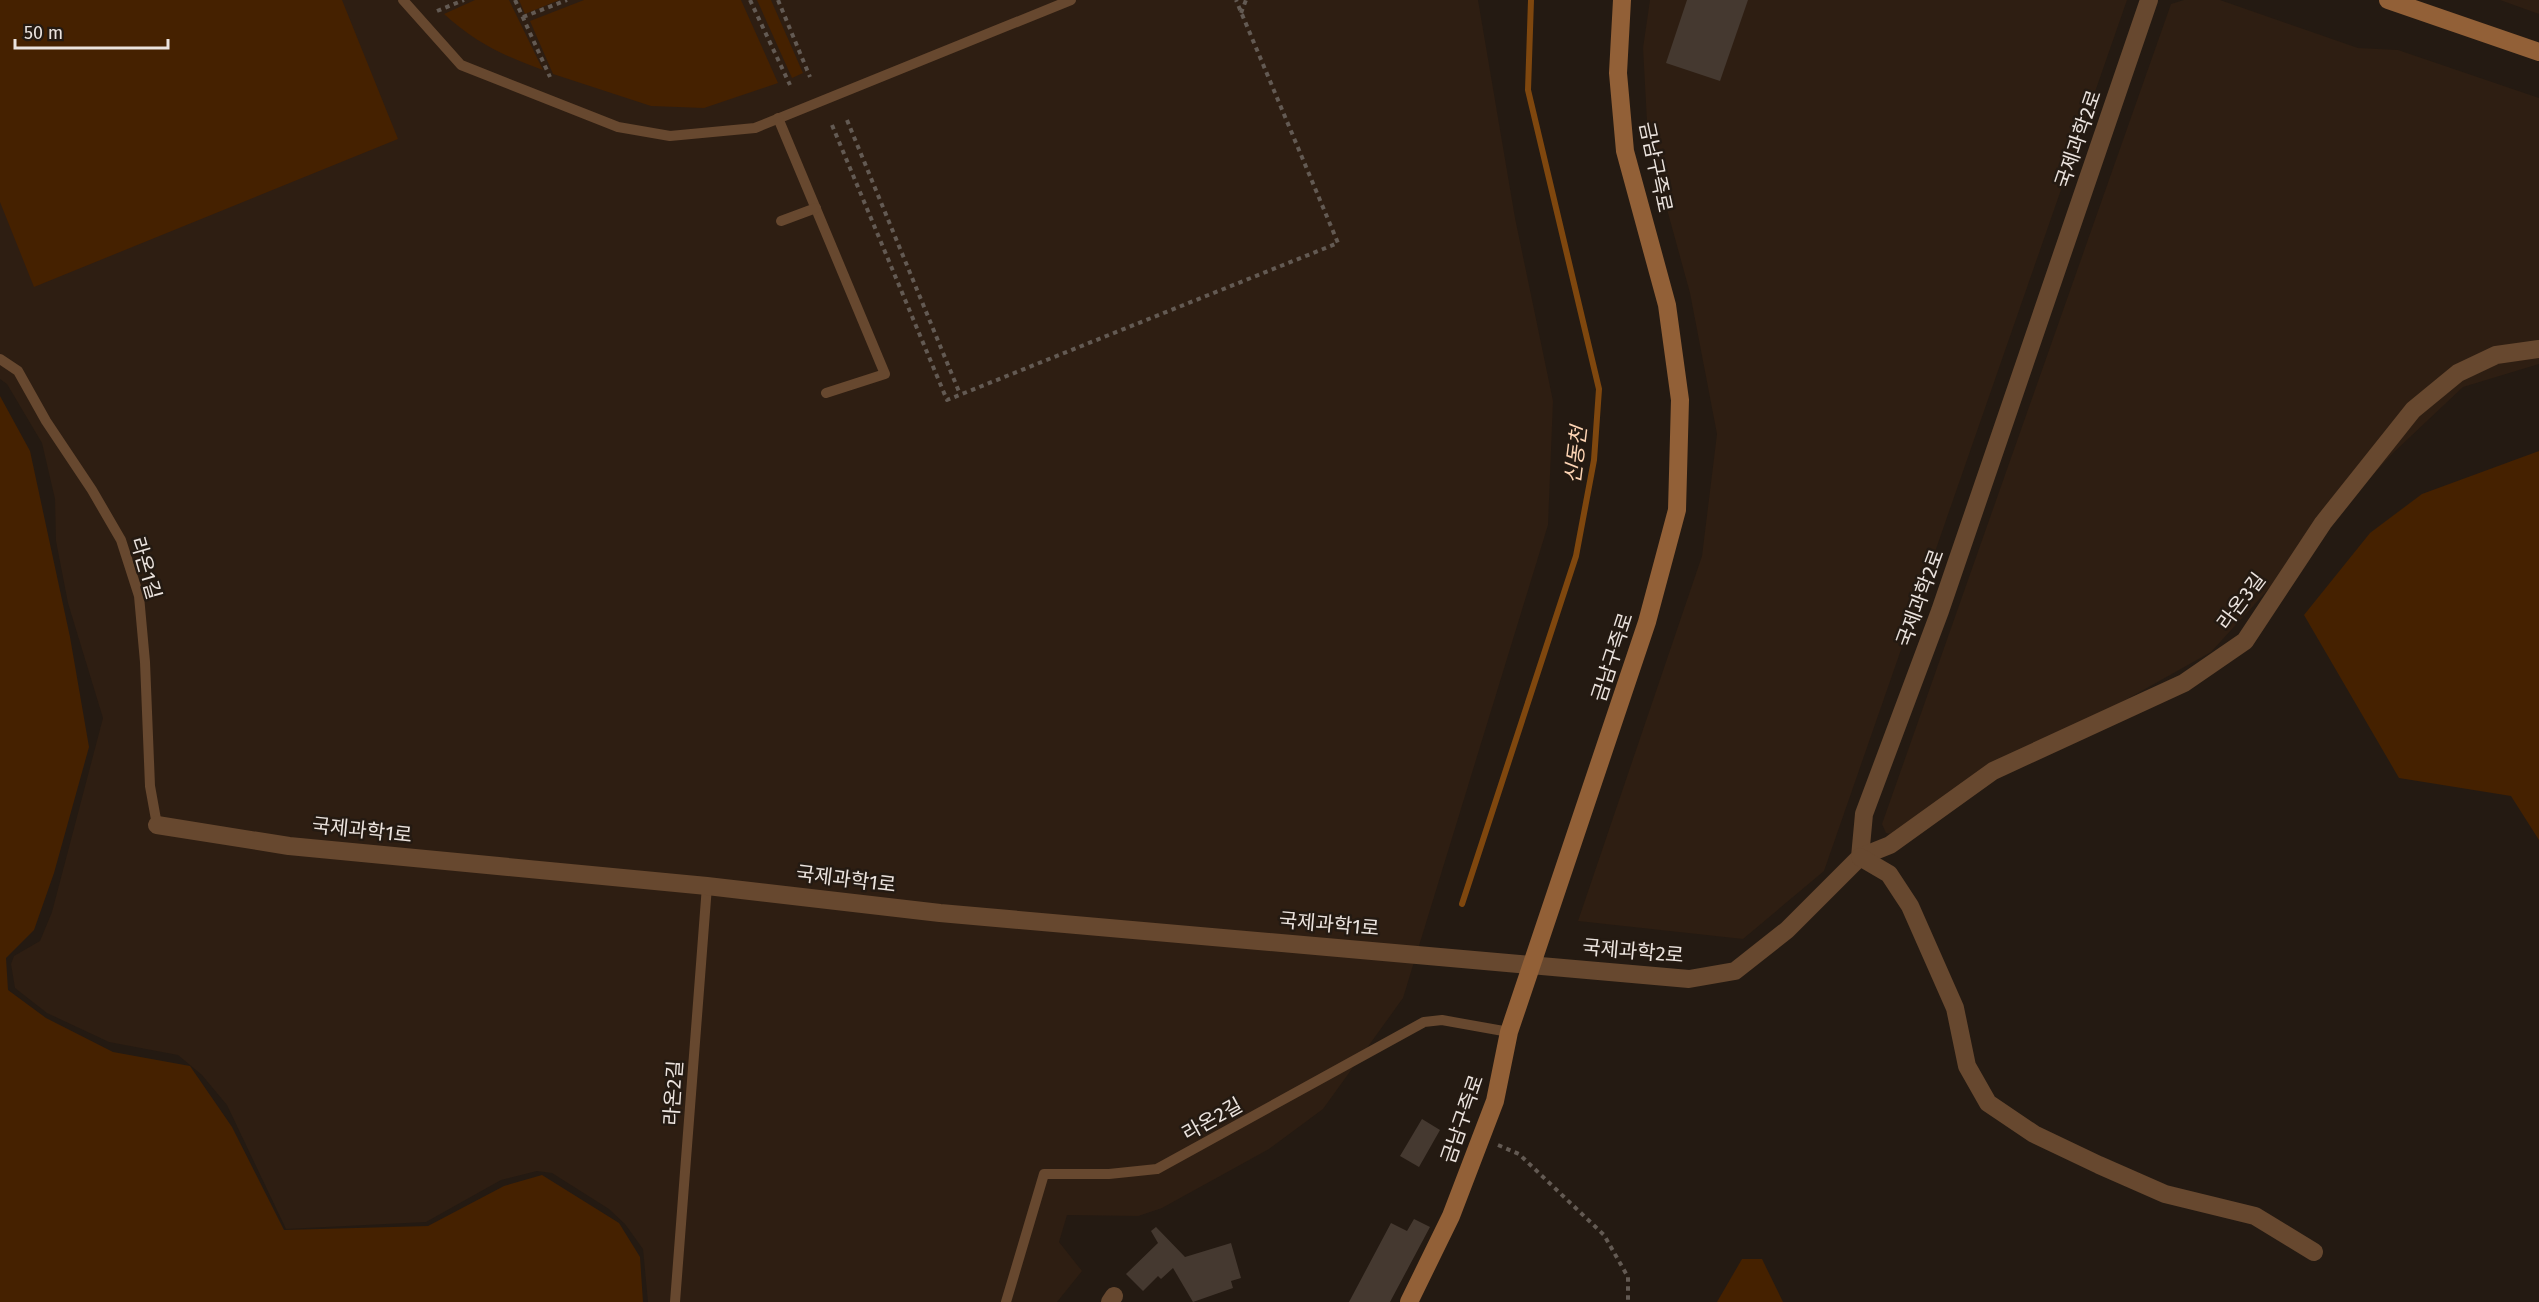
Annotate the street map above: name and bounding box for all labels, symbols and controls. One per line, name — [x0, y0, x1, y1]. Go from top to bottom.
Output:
scale bar — [15, 12, 168, 50]
text: 50 m — [24, 22, 63, 44]
street label: 국제과학2로 — [2050, 87, 2106, 191]
street label: 금남구즉로 — [1635, 120, 1677, 214]
water label: 신동천 — [1560, 422, 1593, 485]
street label: 라온1길 — [126, 534, 166, 602]
street label: 국제과학2로 — [1891, 546, 1949, 650]
street label: 라온3길 — [2212, 568, 2270, 634]
street label: 금남구즉로 — [1586, 610, 1638, 704]
street label: 국제과학1로 — [311, 813, 413, 847]
street label: 국제과학1로 — [795, 861, 897, 897]
street label: 국제과학1로 — [1278, 908, 1380, 940]
street label: 국제과학2로 — [1581, 935, 1685, 967]
street label: 라온2길 — [659, 1060, 687, 1126]
street label: 금남구즉로 — [1436, 1072, 1488, 1166]
street label: 라온2길 — [1178, 1093, 1246, 1145]

